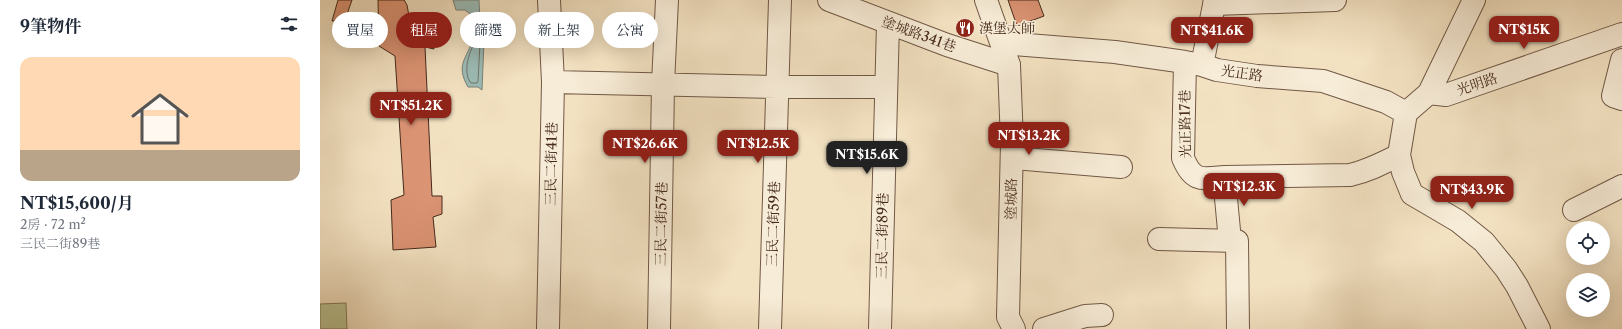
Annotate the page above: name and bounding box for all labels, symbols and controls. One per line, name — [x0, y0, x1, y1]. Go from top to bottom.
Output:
chip: 買屋 — [332, 12, 388, 48]
chip: 租屋 — [396, 12, 452, 48]
chip: 篩選 — [460, 12, 516, 48]
chip: 新上架 — [524, 12, 594, 48]
chip: 公寓 — [602, 12, 658, 48]
street label: 塗城路341巷 — [879, 12, 959, 56]
icon: filters — [278, 13, 300, 35]
text: 9筆物件 — [20, 16, 81, 36]
pin: NT$15K — [1491, 16, 1557, 50]
restaurant icon: 漢堡大師 — [954, 17, 976, 39]
pin: NT$41.6K — [1171, 17, 1253, 51]
place label: 漢堡大師 — [979, 19, 1035, 37]
text: NT$15K — [1498, 21, 1550, 37]
text: NT$41.6K — [1180, 22, 1244, 38]
street label: 光正路 — [1220, 61, 1264, 85]
street label: 光明路 — [1454, 69, 1500, 99]
icon: home — [124, 83, 196, 155]
street label: 光正路17巷 — [1175, 89, 1195, 159]
pin: NT$51.2K — [370, 92, 452, 126]
text: NT$51.2K — [379, 97, 443, 113]
street label: 三民二街41巷 — [541, 122, 561, 206]
pin: NT$13.2K — [988, 122, 1070, 156]
text: NT$13.2K — [997, 127, 1061, 143]
pin: NT$26.6K — [604, 130, 686, 164]
pin: NT$12.5K — [717, 130, 799, 164]
text: NT$26.6K — [612, 135, 678, 151]
text: NT$12.5K — [726, 135, 790, 151]
pin: NT$15.6K — [826, 141, 908, 175]
text: NT$15.6K — [835, 146, 899, 162]
pin: NT$12.3K — [1203, 173, 1285, 207]
pin: NT$43.9K — [1431, 176, 1513, 210]
street label: 塗城路 — [1002, 178, 1020, 220]
text: NT$12.3K — [1212, 178, 1276, 194]
street label: 三民二街59巷 — [763, 181, 783, 267]
text: NT$43.9K — [1439, 181, 1505, 197]
street label: 三民二街57巷 — [651, 182, 671, 266]
text: NT$15,600/月 — [20, 193, 134, 213]
street label: 三民二街89巷 — [872, 193, 892, 279]
text: 2房 · 72 m² — [20, 216, 86, 232]
map controls — [1566, 221, 1610, 317]
button: locate — [1566, 221, 1610, 265]
text: 三民二街89巷 — [20, 235, 100, 251]
button: layers — [1566, 273, 1610, 317]

